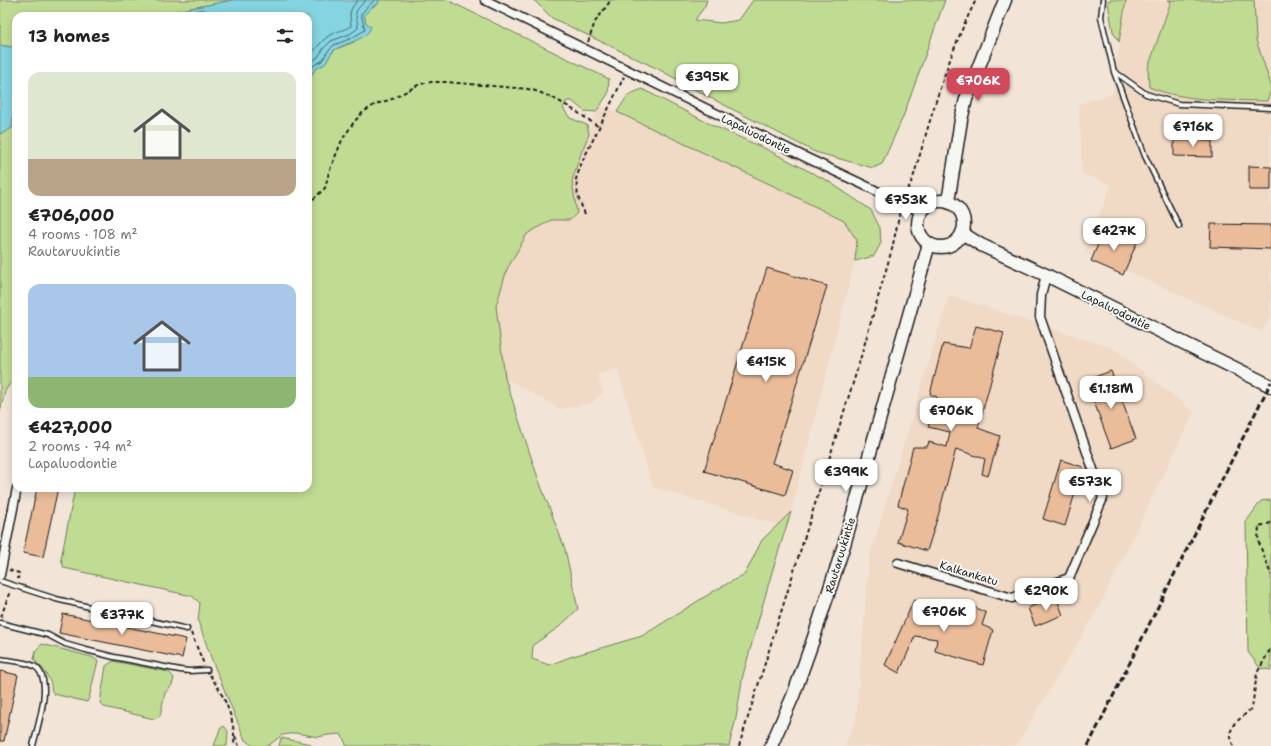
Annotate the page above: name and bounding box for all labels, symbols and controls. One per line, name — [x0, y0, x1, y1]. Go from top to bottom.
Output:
text: 13 homes — [28, 25, 110, 47]
icon: filters — [274, 25, 296, 47]
pin: €395K — [679, 64, 735, 98]
text: €395K — [685, 68, 729, 85]
pin: €706K — [950, 68, 1006, 102]
text: €706K — [956, 72, 1000, 89]
icon: home — [126, 98, 198, 170]
street label: Lapaluodontie — [719, 111, 793, 158]
pin: €716K — [1165, 114, 1221, 148]
text: €716K — [1173, 118, 1213, 135]
pin: €753K — [878, 187, 934, 221]
text: €753K — [884, 191, 928, 208]
text: €706,000 — [28, 204, 114, 226]
pin: €427K — [1086, 218, 1142, 252]
text: €427K — [1092, 222, 1136, 239]
text: 4 rooms · 108 m² — [28, 226, 138, 243]
text: Rautaruukintie — [28, 243, 121, 260]
street label: Lapaluodontie — [1079, 287, 1153, 334]
icon: home — [126, 310, 198, 382]
pin: €415K — [738, 349, 794, 383]
text: €415K — [746, 353, 786, 370]
pin: €1.18M — [1078, 376, 1144, 410]
text: €1.18M — [1089, 380, 1133, 397]
pin: €706K — [923, 398, 979, 432]
text: €706K — [929, 402, 973, 419]
text: €427,000 — [28, 416, 112, 438]
text: 2 rooms · 74 m² — [28, 438, 132, 455]
text: Lapaluodontie — [28, 455, 117, 472]
pin: €399K — [818, 459, 874, 493]
text: €399K — [824, 463, 868, 480]
pin: €573K — [1062, 469, 1118, 503]
text: €573K — [1068, 473, 1112, 490]
street label: Rautaruukintie — [822, 515, 859, 595]
street label: Kalkankatu — [938, 558, 1000, 589]
pin: €290K — [1018, 578, 1074, 612]
text: €290K — [1024, 582, 1068, 599]
pin: €706K — [916, 599, 972, 633]
pin: €377K — [94, 602, 150, 636]
text: €706K — [922, 603, 966, 620]
text: €377K — [100, 606, 144, 623]

